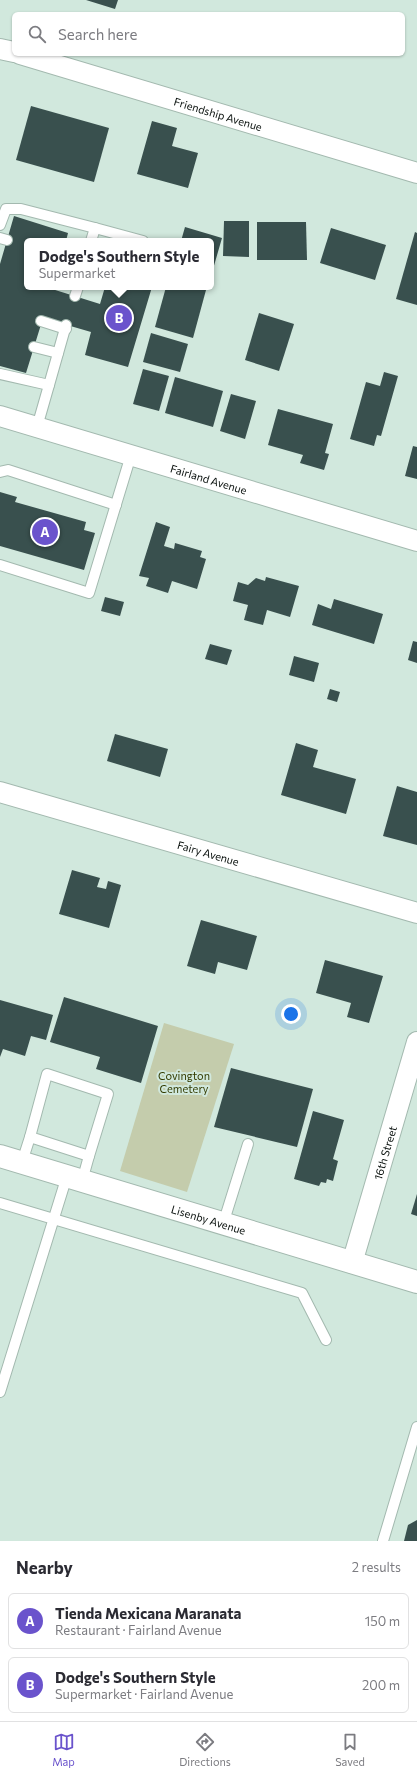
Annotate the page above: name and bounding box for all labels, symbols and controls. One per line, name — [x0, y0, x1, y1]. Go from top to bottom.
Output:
search box — [12, 12, 405, 56]
icon: search — [26, 23, 48, 45]
text: Search here — [58, 25, 137, 43]
street label: Friendship Avenue — [173, 94, 264, 133]
popup — [24, 238, 214, 290]
text: Dodge's Southern Style — [39, 247, 199, 265]
text: Supermarket — [39, 265, 116, 281]
pin: B — [106, 303, 132, 333]
street label: Fairland Avenue — [169, 461, 249, 496]
pin: A — [32, 517, 58, 547]
street label: Fairy Avenue — [176, 837, 241, 868]
your location — [281, 1004, 301, 1024]
park label: Covington Cemetery — [158, 1069, 210, 1095]
street label: 16th Street — [370, 1124, 399, 1181]
street label: Lisenby Avenue — [170, 1202, 248, 1236]
text: Nearby — [16, 1557, 73, 1578]
text: 2 results — [352, 1559, 401, 1575]
text: Tienda Mexicana Maranata — [55, 1604, 242, 1622]
text: A — [25, 1613, 35, 1629]
text: 150 m — [365, 1613, 400, 1629]
text: Restaurant · Fairland Avenue — [55, 1622, 222, 1638]
text: Dodge's Southern Style — [55, 1668, 216, 1686]
text: B — [26, 1677, 34, 1693]
text: 200 m — [362, 1677, 400, 1693]
text: Supermarket · Fairland Avenue — [55, 1686, 233, 1702]
tab: Map — [52, 1731, 75, 1768]
tab: Directions — [179, 1731, 231, 1768]
tab: Saved — [335, 1731, 365, 1768]

